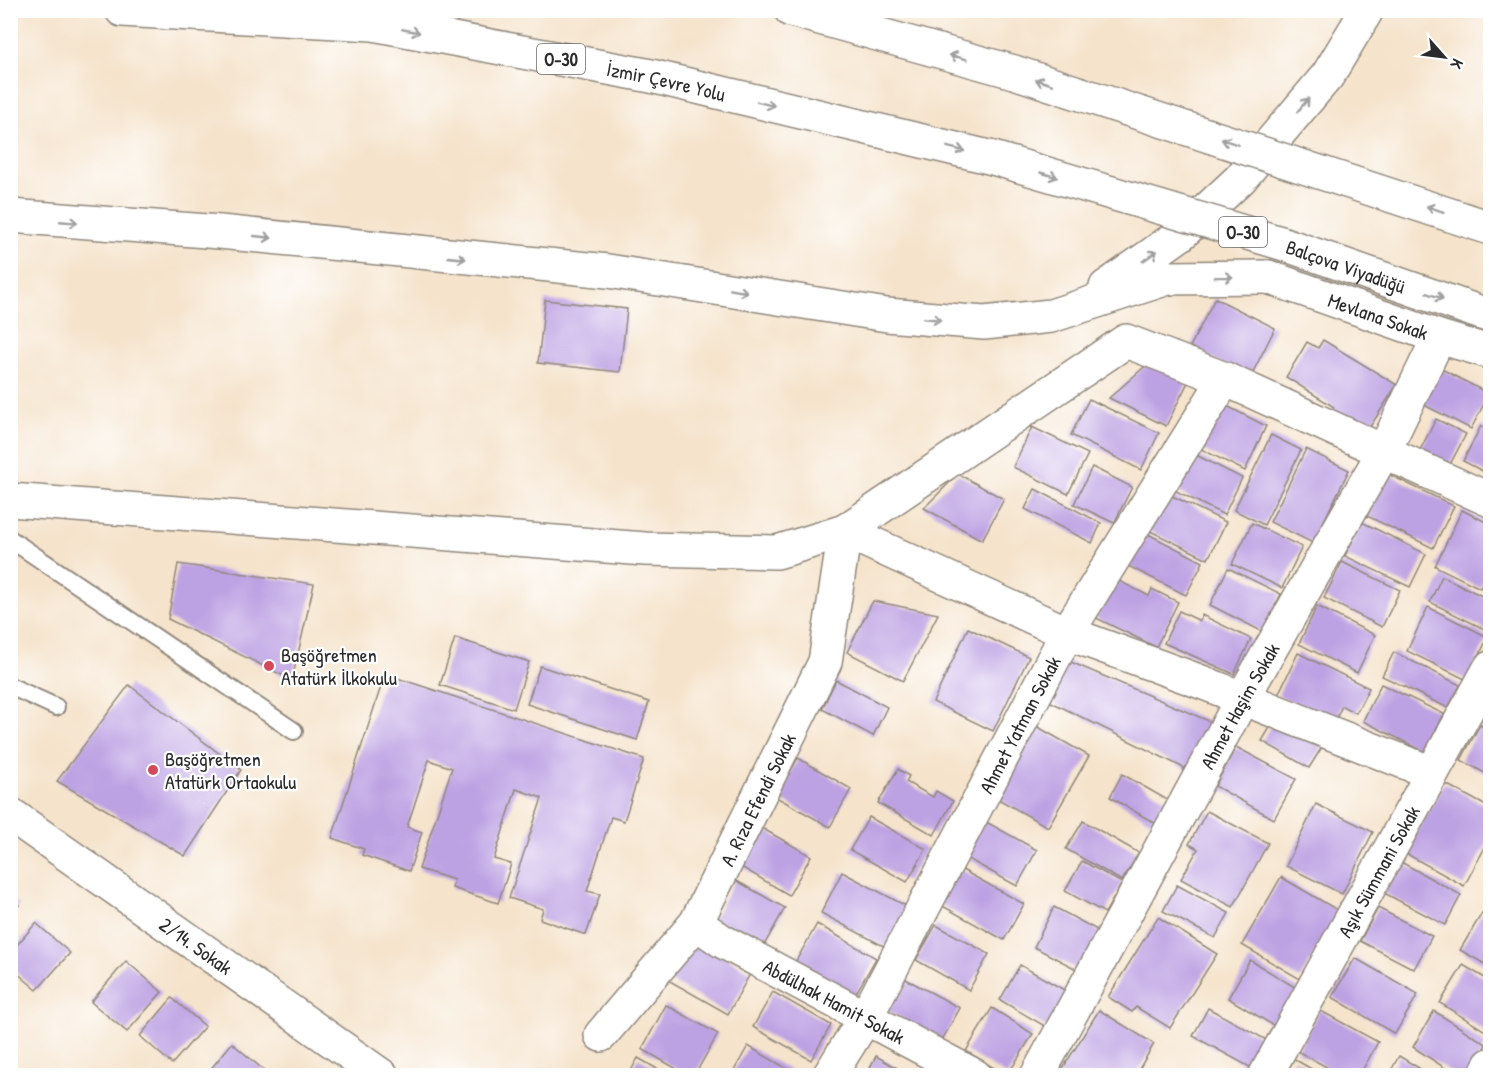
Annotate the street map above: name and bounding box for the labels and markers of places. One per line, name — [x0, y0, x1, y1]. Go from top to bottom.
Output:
place label: Başöğretmen Atatürk İlkokulu — [281, 641, 397, 691]
marker: Başöğretmen Atatürk İlkokulu — [262, 659, 276, 673]
place label: Başöğretmen Atatürk Ortaokulu — [165, 745, 296, 795]
marker: Başöğretmen Atatürk Ortaokulu — [146, 763, 160, 777]

